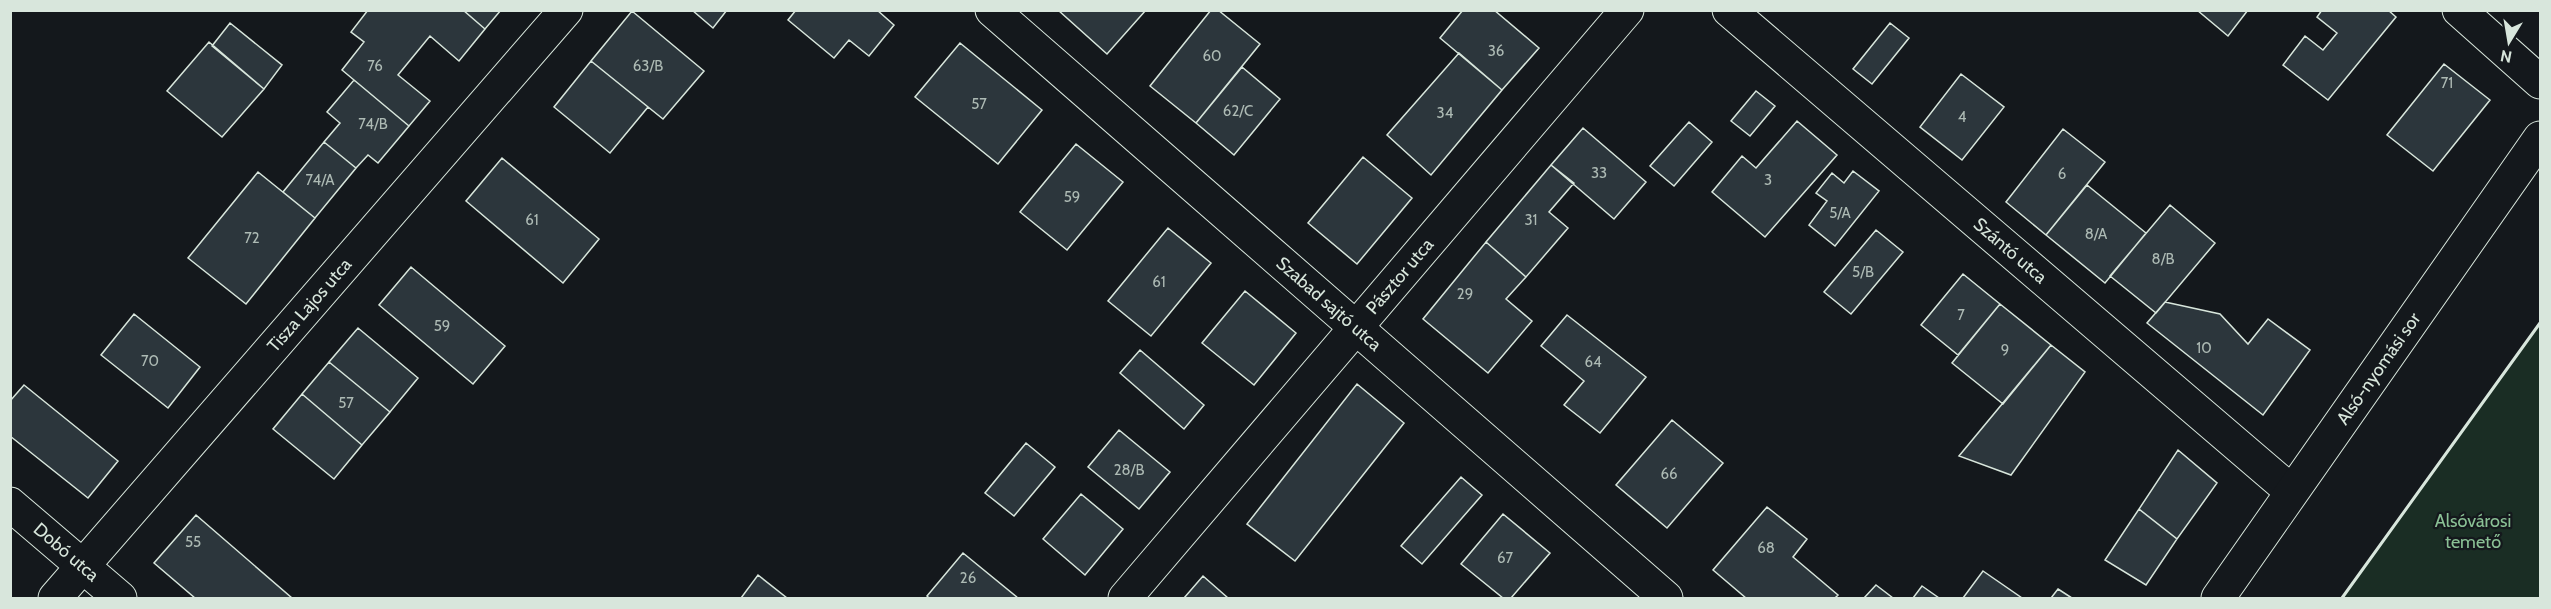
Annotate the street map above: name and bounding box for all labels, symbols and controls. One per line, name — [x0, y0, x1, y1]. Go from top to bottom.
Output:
north arrow — [2479, 12, 2539, 72]
house number: 36 — [1488, 42, 1504, 60]
text: N — [2499, 46, 2514, 67]
house number: 60 — [1203, 47, 1222, 65]
house number: 76 — [367, 57, 383, 75]
house number: 63/B — [633, 57, 663, 75]
house number: 71 — [2441, 74, 2453, 92]
house number: 57 — [971, 95, 987, 113]
house number: 62/C — [1223, 102, 1253, 120]
house number: 34 — [1437, 104, 1454, 122]
house number: 4 — [1958, 108, 1967, 126]
house number: 74/B — [358, 115, 388, 133]
house number: 33 — [1591, 164, 1607, 182]
house number: 6 — [2058, 165, 2066, 183]
house number: 74/A — [305, 171, 335, 189]
house number: 3 — [1764, 171, 1772, 189]
house number: 59 — [1064, 188, 1080, 206]
house number: 5/A — [1829, 204, 1851, 222]
house number: 61 — [525, 211, 539, 229]
house number: 31 — [1524, 211, 1538, 229]
street label: Szántó utca — [1969, 213, 2052, 288]
house number: 8/A — [2085, 225, 2108, 243]
house number: 72 — [244, 229, 260, 247]
street label: Pásztor utca — [1361, 234, 1438, 319]
house number: 8/B — [2152, 250, 2174, 268]
street label: Szabad sajtó utca — [1272, 252, 1386, 356]
street label: Tisza Lajos utca — [263, 253, 356, 357]
house number: 5/B — [1852, 263, 1874, 281]
house number: 61 — [1152, 273, 1166, 291]
house number: 29 — [1457, 285, 1473, 303]
house number: 7 — [1957, 306, 1965, 324]
street label: Alsó-nyomási sor — [2332, 308, 2426, 429]
house number: 59 — [434, 317, 450, 335]
house number: 10 — [2196, 339, 2212, 357]
house number: 9 — [2001, 341, 2009, 359]
house number: 70 — [141, 352, 159, 370]
house number: 64 — [1584, 353, 1602, 371]
house number: 57 — [338, 394, 354, 412]
house number: 28/B — [1114, 461, 1144, 479]
house number: 66 — [1660, 465, 1678, 483]
park label: Alsóvárosi temető — [2435, 510, 2511, 553]
street label: Dobó utca — [29, 518, 104, 586]
house number: 55 — [185, 533, 201, 551]
house number: 68 — [1757, 539, 1775, 557]
house number: 67 — [1497, 549, 1513, 567]
house number: 26 — [960, 569, 976, 587]

